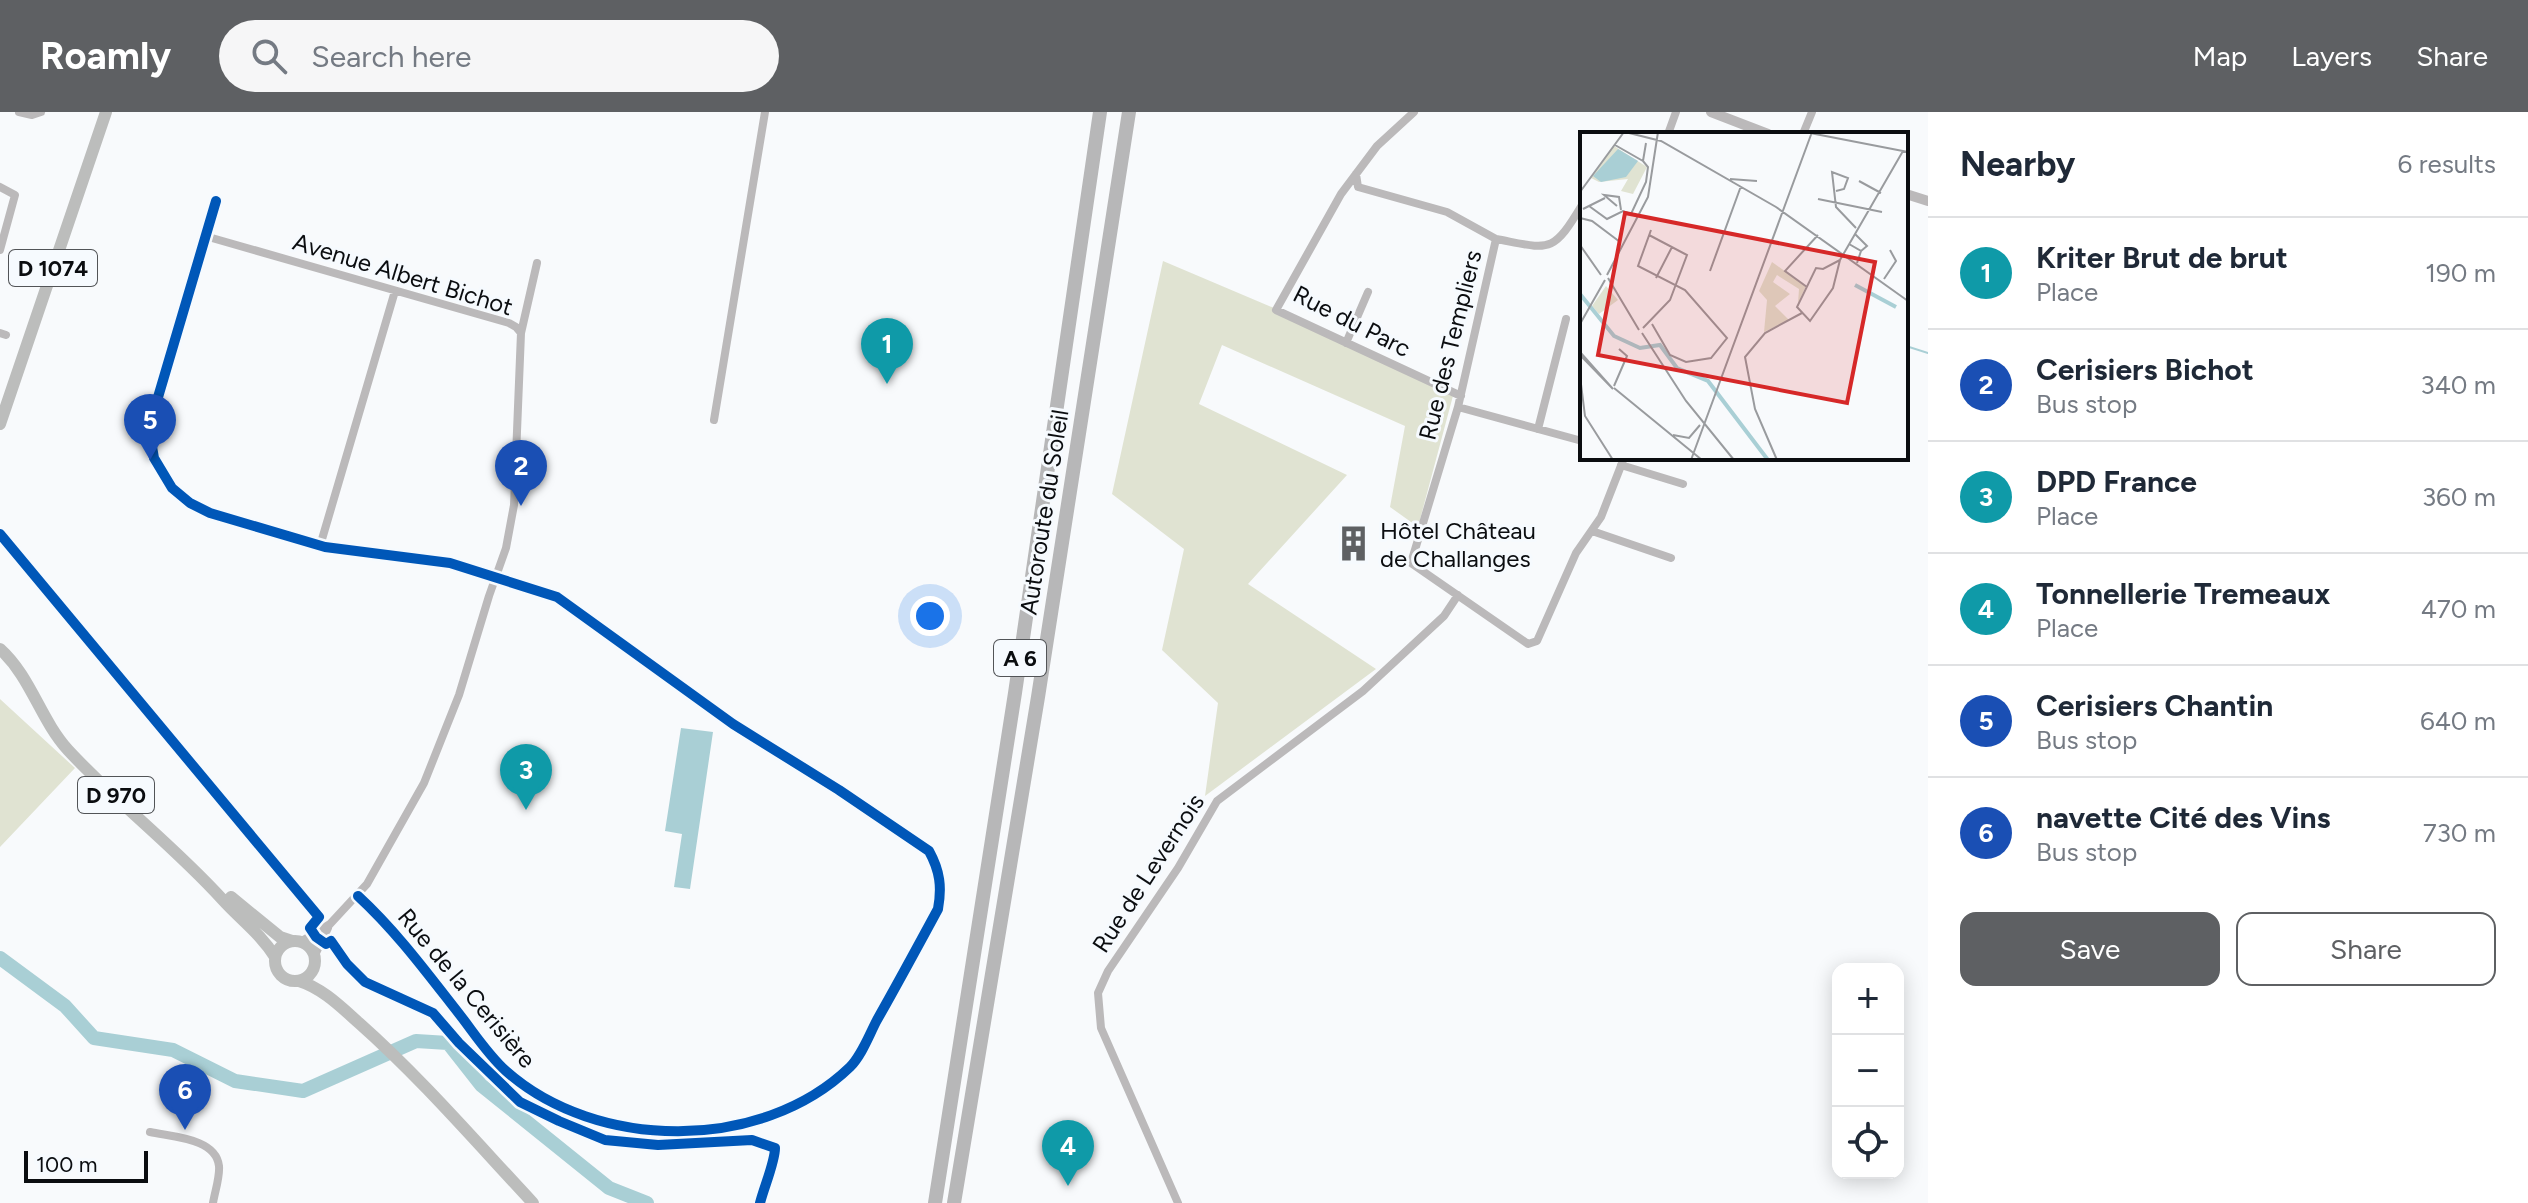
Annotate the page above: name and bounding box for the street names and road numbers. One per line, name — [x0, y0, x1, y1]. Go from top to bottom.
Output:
street label: Avenue Albert Bichot — [290, 227, 516, 321]
street label: Rue des Templiers — [1412, 247, 1488, 443]
road number: D 1074 — [9, 250, 97, 286]
street label: Rue du Parc — [1288, 279, 1416, 363]
street label: Autoroute du Soleil — [1013, 407, 1075, 617]
road number: A 6 — [994, 640, 1046, 676]
road number: D 970 — [78, 777, 154, 813]
street label: Rue de Levernois — [1086, 788, 1210, 958]
street label: Rue de la Cerisière — [392, 902, 542, 1074]

